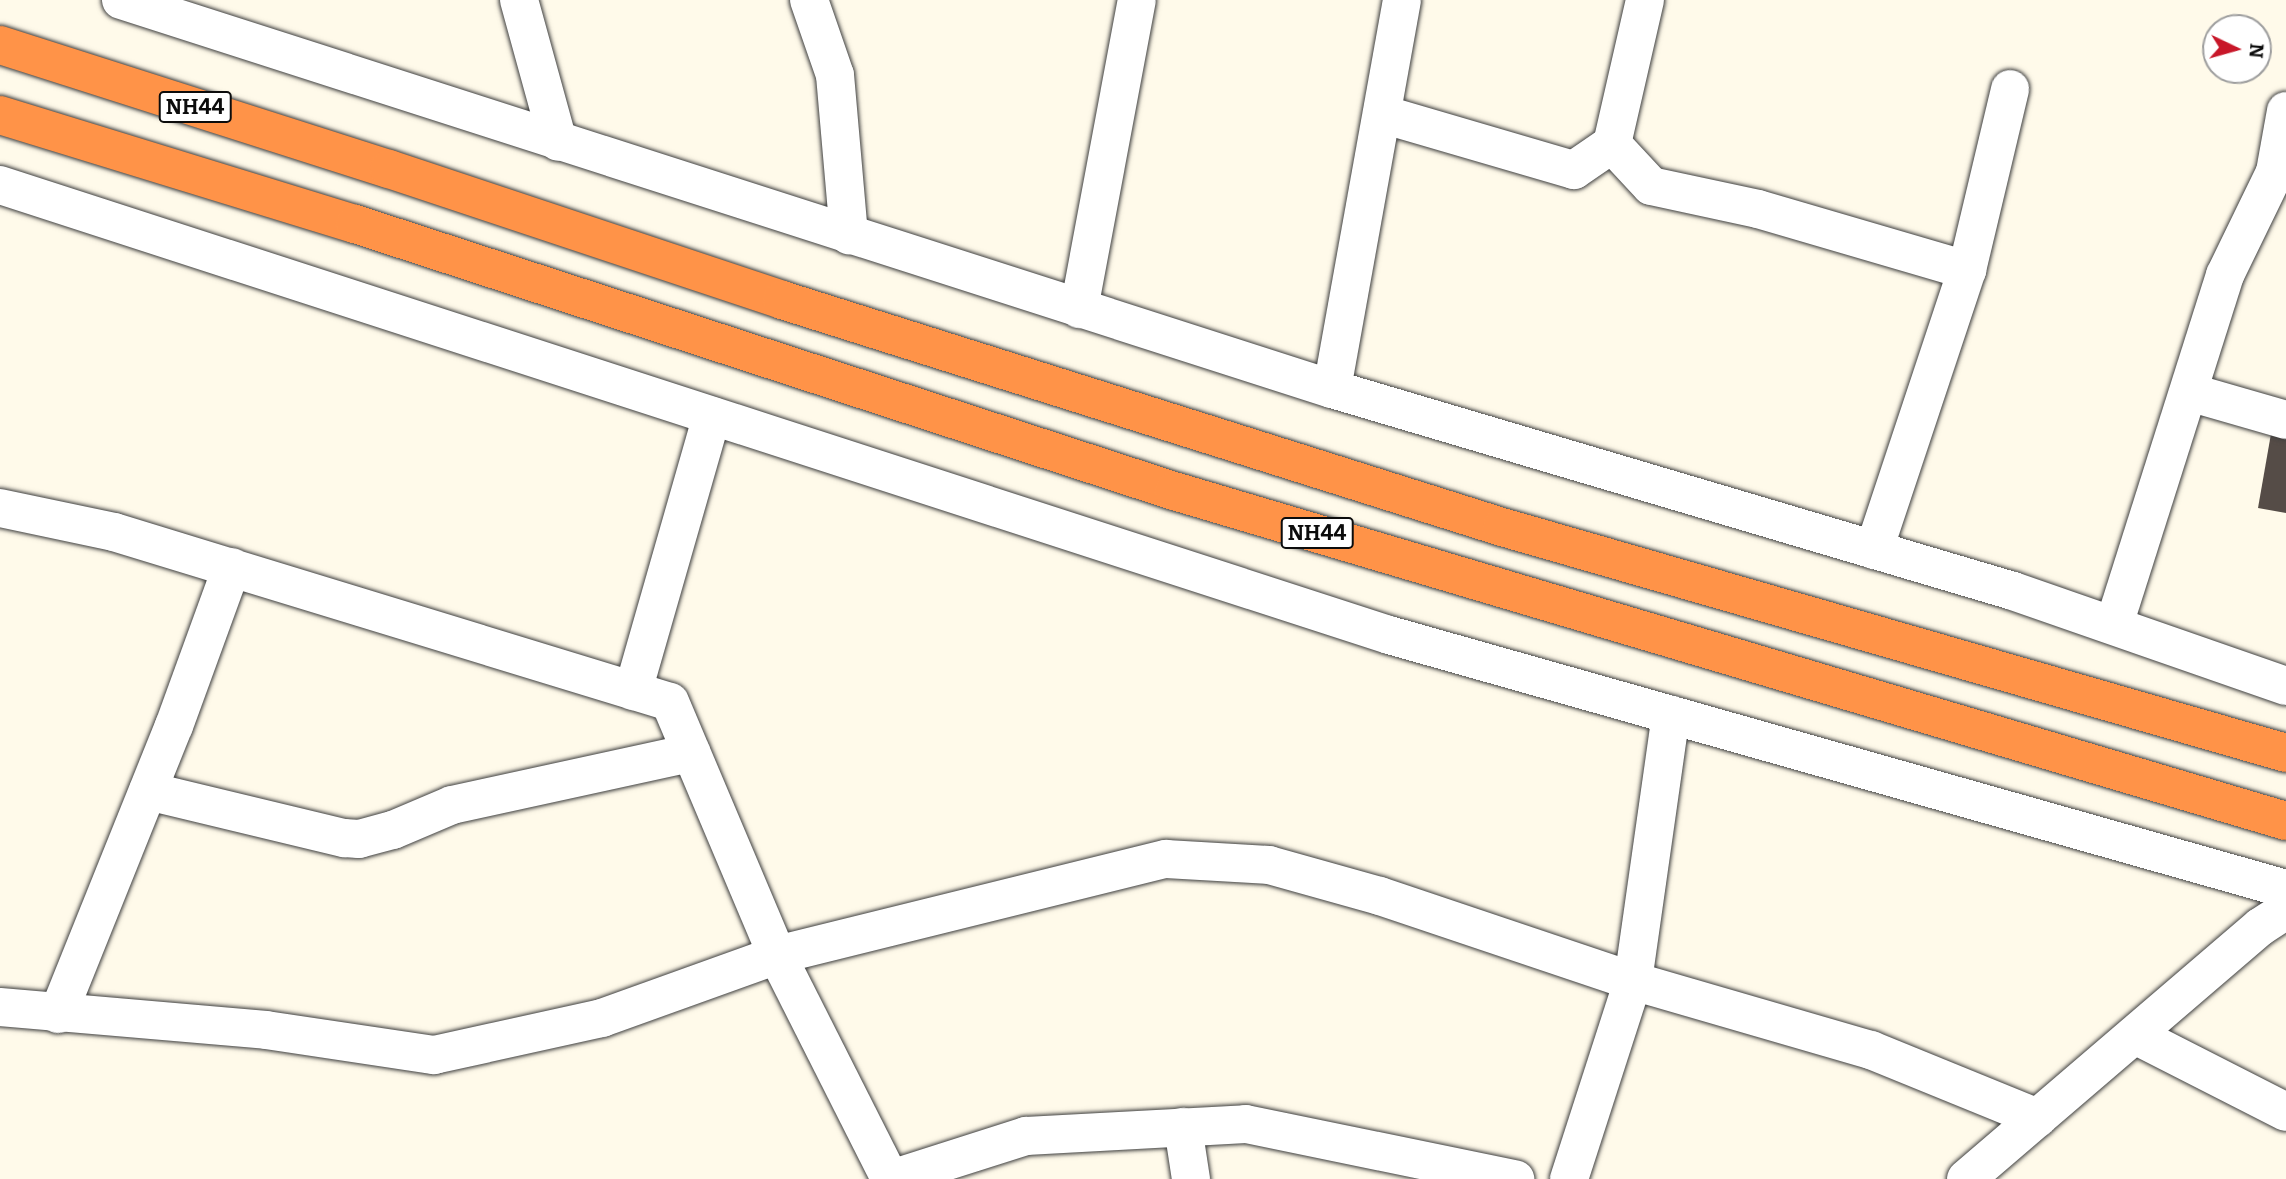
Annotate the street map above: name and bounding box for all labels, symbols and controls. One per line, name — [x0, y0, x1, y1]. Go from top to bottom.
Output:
north arrow — [2202, 14, 2272, 84]
text: N — [2244, 42, 2269, 59]
road number: NH44 — [158, 90, 232, 124]
road number: NH44 — [1280, 516, 1354, 550]

